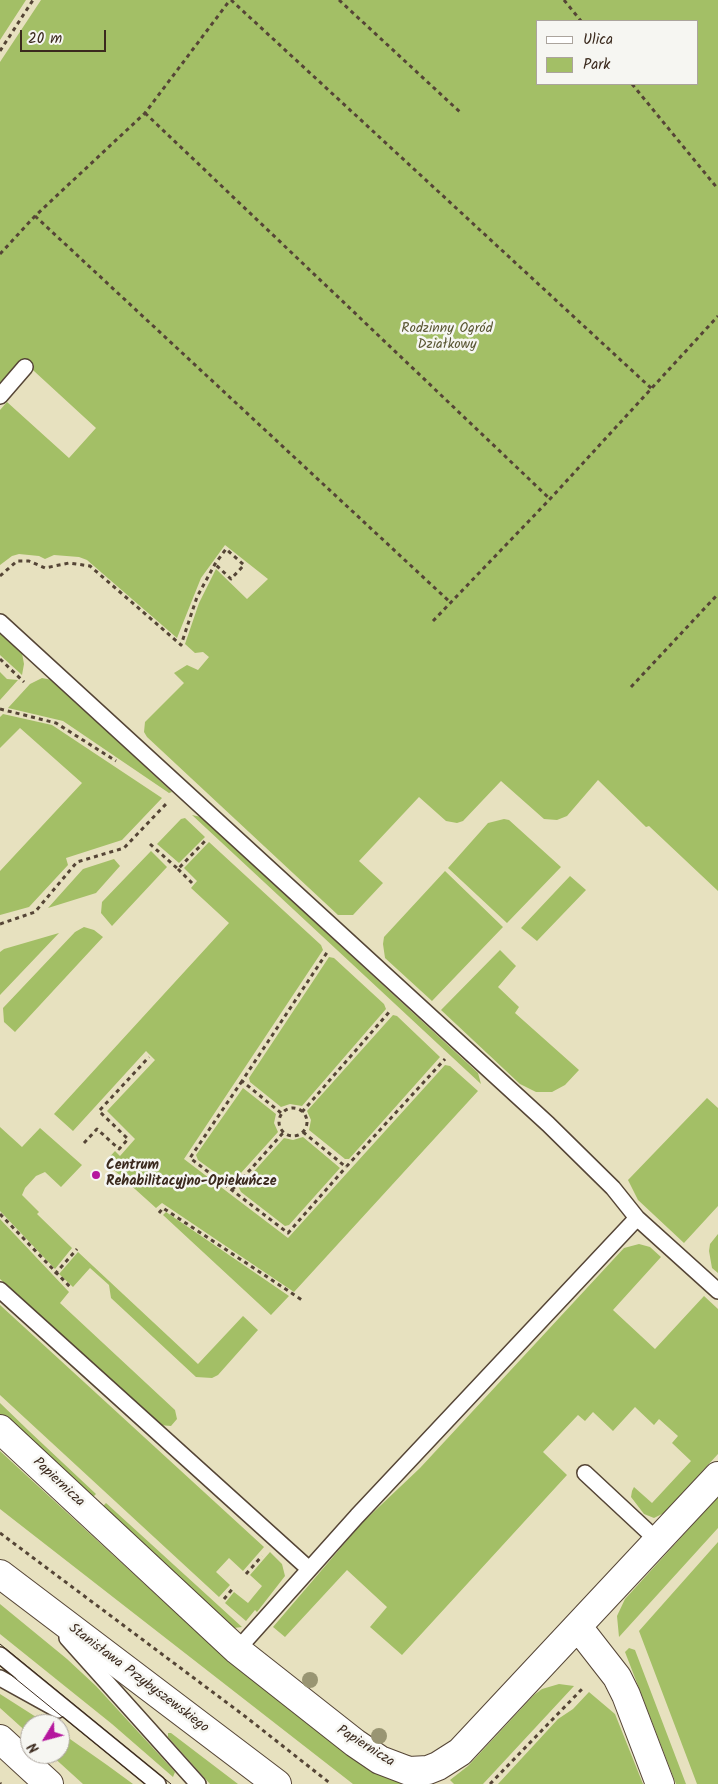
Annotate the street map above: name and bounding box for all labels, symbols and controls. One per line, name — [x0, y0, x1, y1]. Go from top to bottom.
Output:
scale bar — [22, 20, 109, 52]
legend — [536, 20, 698, 85]
text: 20 m — [28, 27, 62, 51]
text: Ulica — [583, 28, 613, 52]
text: Park — [583, 53, 610, 77]
park label: Rodzinny Ogród Działkowy — [401, 322, 493, 354]
place label: Centrum Rehabilitacyjno-Opiekuńcze — [106, 1159, 277, 1192]
marker: Centrum Rehabilitacyjno-Opiekuńcze — [90, 1169, 102, 1181]
street label: Papiernicza — [29, 1455, 87, 1511]
street label: Stanisława Przybyszewskiego — [65, 1621, 211, 1737]
north arrow — [20, 1714, 70, 1764]
street label: Papiernicza — [333, 1723, 397, 1771]
text: N — [22, 1737, 45, 1758]

